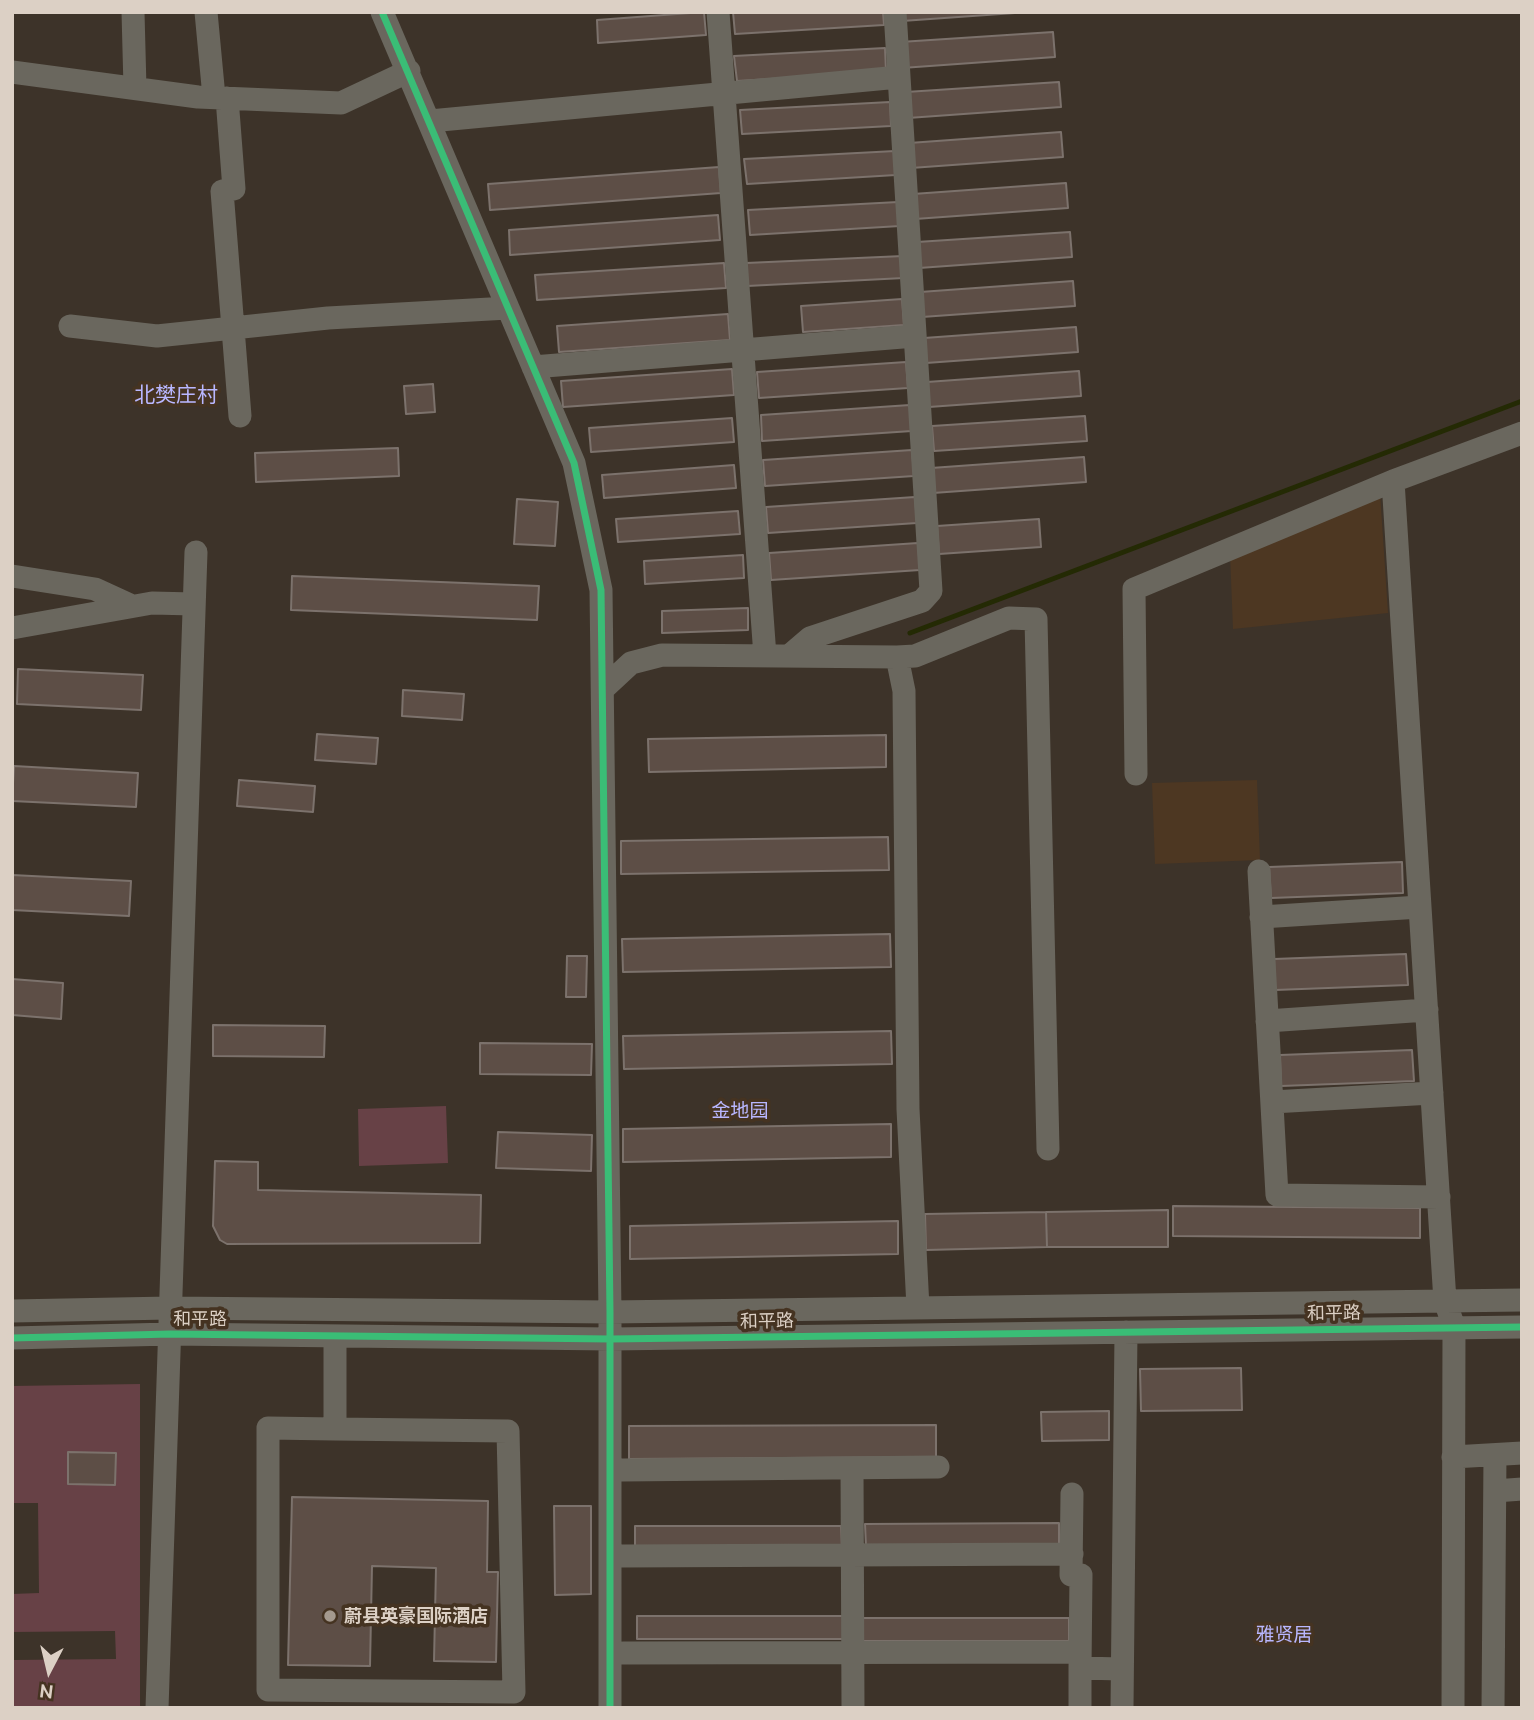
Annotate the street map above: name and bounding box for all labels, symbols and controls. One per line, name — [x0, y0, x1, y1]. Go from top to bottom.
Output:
district label: 北樊庄村 — [134, 382, 218, 408]
district label: 金地园 — [712, 1100, 768, 1122]
street label: 和平路 — [1307, 1302, 1361, 1324]
street label: 和平路 — [173, 1308, 227, 1330]
street label: 和平路 — [740, 1310, 794, 1332]
place label: 蔚县英豪国际酒店 — [344, 1605, 488, 1627]
marker: 蔚县英豪国际酒店 — [322, 1608, 338, 1624]
district label: 雅贤居 — [1256, 1624, 1312, 1646]
north arrow — [14, 1636, 84, 1706]
text: N — [38, 1680, 55, 1704]

